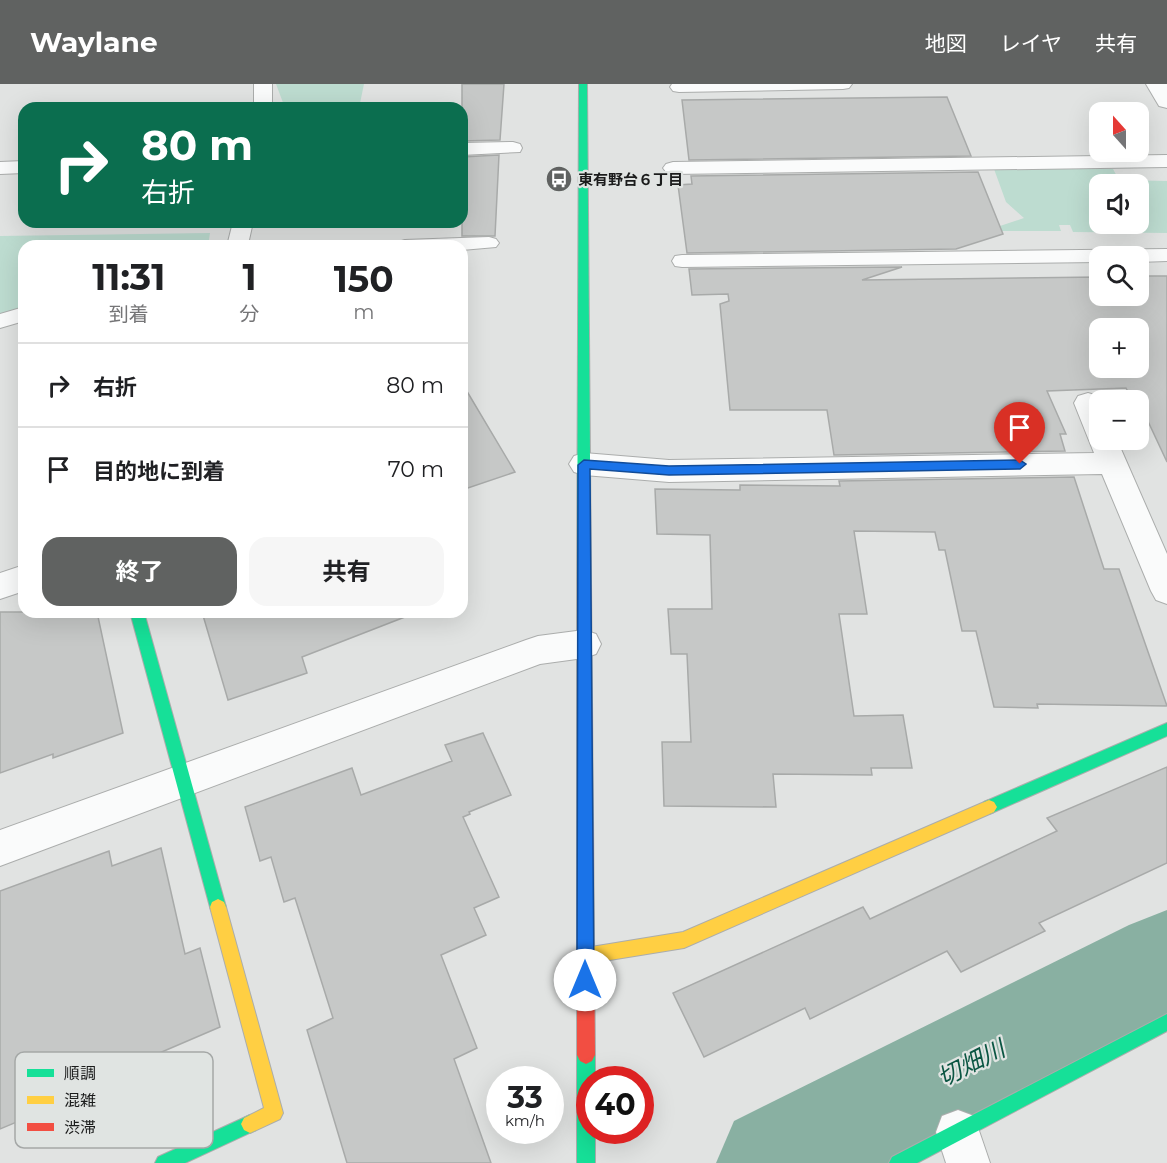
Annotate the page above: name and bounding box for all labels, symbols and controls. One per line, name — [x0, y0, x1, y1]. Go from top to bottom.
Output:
text: Waylane — [30, 25, 158, 59]
text: 地図 — [925, 31, 967, 56]
text: レイヤ — [1000, 31, 1062, 56]
text: 共有 — [1095, 31, 1137, 56]
north arrow — [1089, 102, 1149, 162]
map controls — [1089, 102, 1149, 450]
text: 80 m — [141, 119, 253, 171]
icon: right — [42, 126, 120, 204]
bus stop icon: 東有野台６丁目 — [544, 164, 574, 194]
place label: 東有野台６丁目 — [578, 170, 683, 189]
button: sound — [1089, 174, 1149, 234]
text: 右折 — [141, 176, 195, 209]
button: search — [1089, 246, 1149, 306]
text: 11:31 — [92, 255, 165, 299]
text: 1 — [242, 255, 257, 299]
text: 150 — [334, 257, 394, 301]
text: m — [353, 300, 374, 324]
text: 到着 — [109, 302, 149, 326]
text: 分 — [240, 302, 260, 326]
button: + — [1089, 318, 1149, 378]
icon: right — [42, 369, 75, 402]
text: 80 m — [386, 372, 444, 399]
text: 右折 — [93, 374, 137, 401]
button: − — [1089, 390, 1149, 450]
pin — [994, 402, 1045, 464]
icon: arrive — [1003, 411, 1036, 444]
icon: arrive — [42, 453, 75, 486]
text: 70 m — [388, 456, 444, 483]
text: 目的地に到着 — [93, 458, 225, 485]
button: 終了 — [42, 537, 237, 606]
button: 共有 — [249, 537, 444, 606]
position arrow — [553, 948, 617, 1012]
water label: 切畑川 — [932, 1032, 1012, 1092]
legend — [15, 1052, 213, 1148]
text: 順調 — [64, 1064, 96, 1083]
speed limit sign: 40 — [576, 1066, 654, 1144]
text: 33 — [507, 1079, 543, 1116]
text: 混雑 — [64, 1091, 96, 1110]
text: km/h — [505, 1111, 545, 1130]
text: 渋滞 — [64, 1118, 96, 1137]

